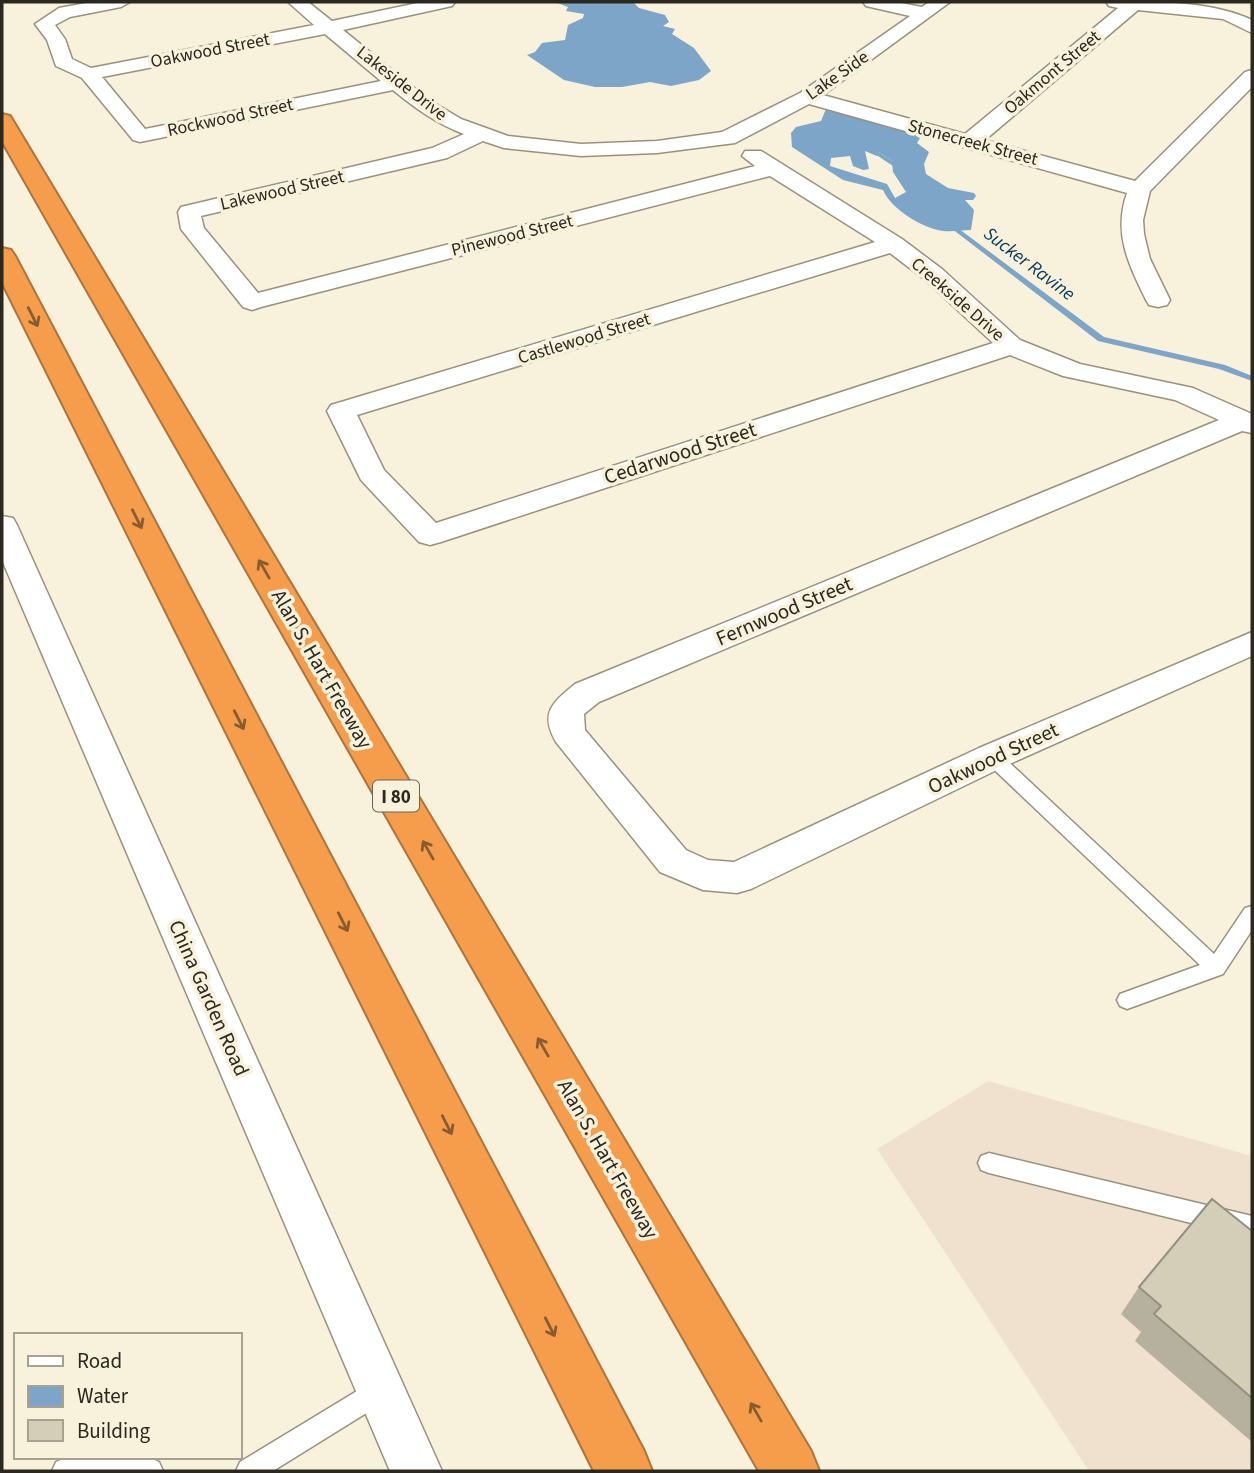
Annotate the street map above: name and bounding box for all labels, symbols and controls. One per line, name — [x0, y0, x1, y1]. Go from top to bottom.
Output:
street label: Oakmont Street — [999, 24, 1106, 120]
street label: Oakwood Street — [148, 27, 272, 74]
street label: Lakeside Drive — [351, 40, 452, 127]
street label: Lake Side — [801, 45, 874, 106]
street label: Rockwood Street — [165, 92, 295, 143]
street label: Stonecreek Street — [905, 113, 1040, 172]
street label: Lakewood Street — [218, 164, 347, 217]
street label: Pinewood Street — [449, 208, 576, 263]
water label: Sucker Ravine — [978, 221, 1081, 308]
street label: Creekside Drive — [905, 252, 1010, 347]
one-way arrow — [26, 306, 40, 327]
street label: Castlewood Street — [515, 306, 653, 371]
street label: Cedarwood Street — [600, 414, 760, 492]
one-way arrow — [130, 509, 144, 529]
one-way arrow — [257, 560, 271, 580]
street label: Fernwood Street — [711, 569, 857, 653]
street label: Alan S. Hart Freeway — [264, 584, 380, 755]
one-way arrow — [233, 709, 247, 730]
street label: Oakwood Street — [923, 715, 1063, 801]
road number: I 80 — [373, 780, 419, 811]
one-way arrow — [421, 841, 435, 861]
one-way arrow — [337, 911, 350, 932]
street label: China Garden Road — [161, 915, 257, 1081]
one-way arrow — [536, 1037, 550, 1057]
street label: Alan S. Hart Freeway — [550, 1074, 666, 1245]
one-way arrow — [440, 1114, 454, 1135]
one-way arrow — [544, 1316, 558, 1337]
legend — [14, 1333, 242, 1459]
text: Road — [77, 1346, 122, 1376]
text: Water — [77, 1381, 129, 1411]
one-way arrow — [749, 1403, 763, 1423]
text: Building — [77, 1416, 151, 1446]

